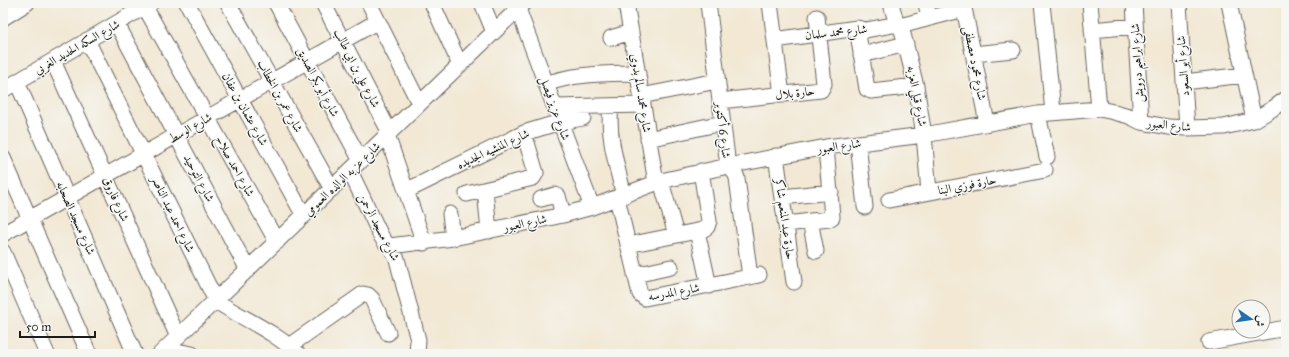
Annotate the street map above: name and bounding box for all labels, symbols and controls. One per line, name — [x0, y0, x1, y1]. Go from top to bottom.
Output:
street label: شارع السكه الحديد الغربي — [32, 17, 124, 81]
street label: شارع محمد سلمان — [804, 22, 868, 46]
street label: شارع ابراهيم درويش — [1128, 23, 1151, 103]
street label: شارع محمود مصطفى — [957, 25, 989, 102]
street label: شارع علي بن ابي طالب — [327, 26, 383, 112]
street label: شارع أبو السعود — [1173, 35, 1196, 97]
street label: شارع أبو بكر الصديق — [290, 44, 343, 121]
street label: شارع محمد سالم بدوي — [624, 53, 654, 134]
street label: شارع عمر بن الخطاب — [251, 57, 306, 137]
street label: شارع قبلي العزبه — [899, 64, 930, 129]
street label: شارع عثمان بن عفان — [216, 70, 271, 150]
street label: شارع عزيز فيصل — [533, 74, 573, 143]
street label: حارة بلال — [774, 84, 816, 102]
street label: شارع 6 أكتوبر — [708, 99, 734, 160]
street label: شارع الوسط — [166, 110, 216, 150]
street label: شارع العبور — [1145, 116, 1192, 138]
street label: شارع المنشيه الجديده — [455, 126, 533, 175]
street label: شارع احمد صلاح — [209, 133, 258, 201]
street label: شارع العبور — [815, 136, 863, 160]
street label: شارع عزبه الوالده العمومي — [301, 139, 386, 222]
street label: شارع التوحيد — [177, 152, 217, 206]
street label: شارع احمد عبد الناصر — [144, 172, 198, 256]
street label: حارة فوزي البنا — [937, 172, 998, 200]
street label: شارع فاروق — [96, 174, 132, 225]
street label: حارة عبد المنعم شاكر — [768, 176, 798, 261]
street label: شارع مسجد الصحابه — [50, 179, 99, 259]
street label: شارع مسجد الرحمن — [352, 191, 403, 265]
street label: شارع العبور — [501, 212, 549, 239]
street label: شارع المدرسه — [647, 281, 702, 307]
north arrow — [1231, 299, 1271, 339]
scale bar — [20, 313, 95, 339]
text: ش — [1253, 314, 1268, 328]
text: 50 m — [26, 320, 51, 334]

